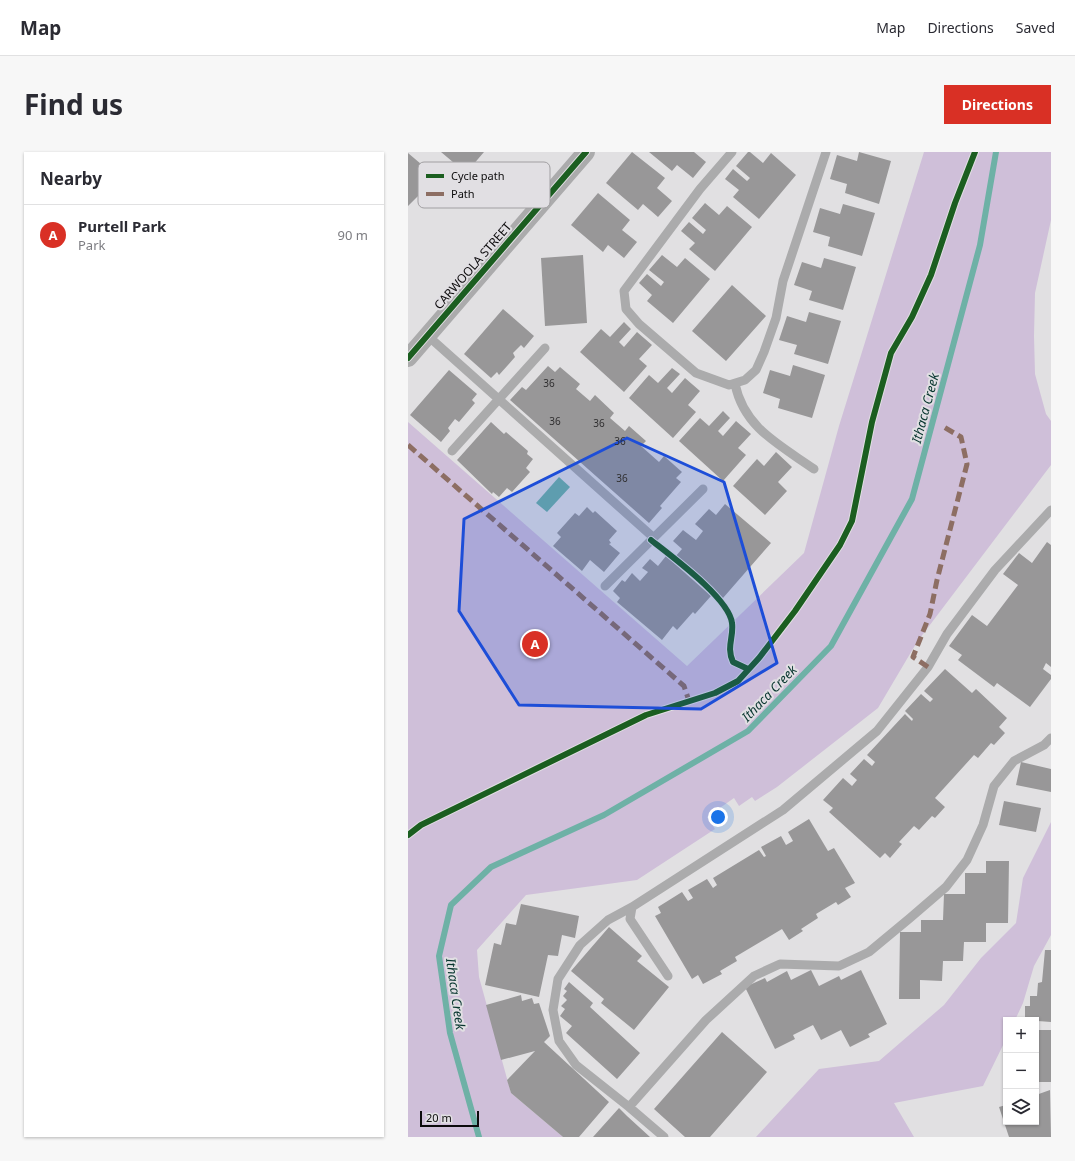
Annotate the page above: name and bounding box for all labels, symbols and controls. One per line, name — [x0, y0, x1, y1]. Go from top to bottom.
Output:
text: Map — [20, 15, 61, 41]
text: Map — [876, 18, 905, 37]
text: Directions — [927, 18, 994, 37]
text: Saved — [1016, 18, 1055, 37]
text: Find us — [24, 85, 123, 123]
button: Directions — [944, 85, 1051, 124]
legend — [418, 162, 550, 208]
text: Nearby — [40, 167, 102, 190]
text: Cycle path — [451, 168, 504, 183]
text: Path — [451, 186, 475, 201]
text: Purtell Park — [78, 216, 166, 236]
street label: CARWOOLA STREET — [430, 218, 515, 313]
text: A — [49, 226, 58, 244]
text: 90 m — [338, 226, 368, 244]
text: Park — [78, 236, 105, 254]
water label: Ithaca Creek — [907, 370, 943, 446]
house number: 36 — [543, 376, 555, 390]
house number: 36 — [549, 414, 561, 428]
house number: 36 — [593, 416, 605, 430]
house number: 36 — [614, 434, 626, 448]
house number: 36 — [616, 471, 628, 485]
pin: A — [522, 629, 548, 659]
water label: Ithaca Creek — [737, 660, 801, 726]
your location — [708, 807, 728, 827]
water label: Ithaca Creek — [442, 956, 470, 1031]
map controls — [1003, 1017, 1039, 1125]
button: + — [1003, 1017, 1039, 1053]
button: − — [1003, 1053, 1039, 1089]
button: layers — [1003, 1089, 1039, 1125]
scale bar — [420, 1109, 479, 1128]
text: 20 m — [426, 1110, 452, 1125]

